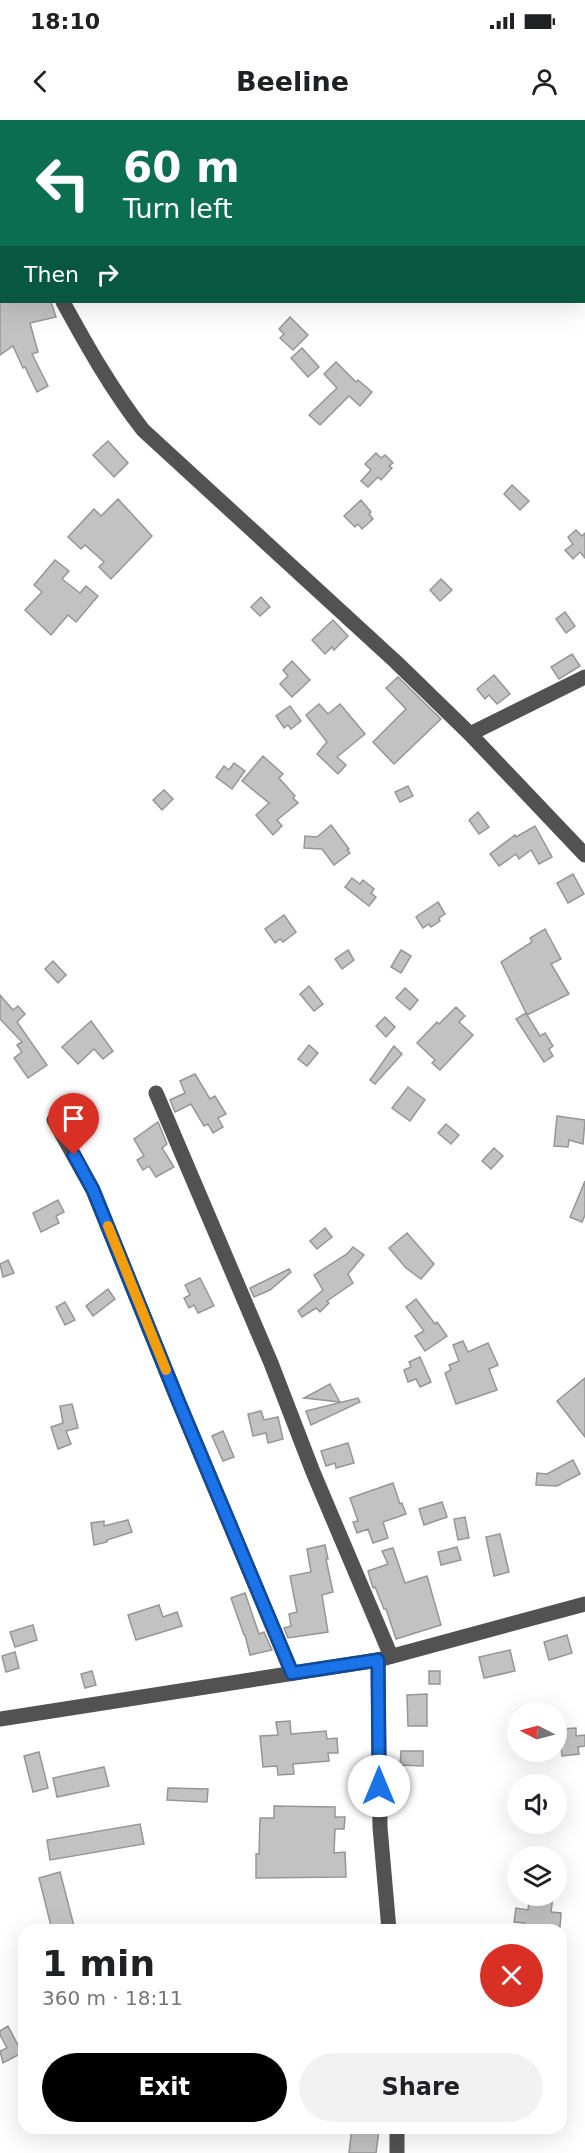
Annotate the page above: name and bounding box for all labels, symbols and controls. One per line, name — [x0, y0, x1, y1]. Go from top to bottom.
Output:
text: 18:10 — [30, 9, 100, 34]
icon: back — [24, 65, 57, 98]
icon: person — [528, 65, 561, 98]
text: Beeline — [236, 66, 349, 97]
text: 60 m — [123, 143, 240, 192]
icon: left — [24, 144, 102, 222]
text: Turn left — [123, 193, 233, 224]
icon: right — [91, 258, 124, 291]
text: Then — [24, 262, 79, 287]
pin — [48, 1093, 99, 1155]
icon: arrive — [57, 1102, 90, 1135]
north arrow — [507, 1702, 567, 1762]
map controls — [507, 1702, 567, 1906]
position arrow — [347, 1754, 411, 1818]
button: sound — [507, 1774, 567, 1834]
button: layers — [507, 1846, 567, 1906]
text: 1 min — [42, 1943, 155, 1984]
button: close — [480, 1944, 543, 2007]
text: 360 m · 18:11 — [42, 1986, 183, 2010]
button: Exit — [42, 2053, 287, 2122]
button: Share — [299, 2053, 543, 2122]

